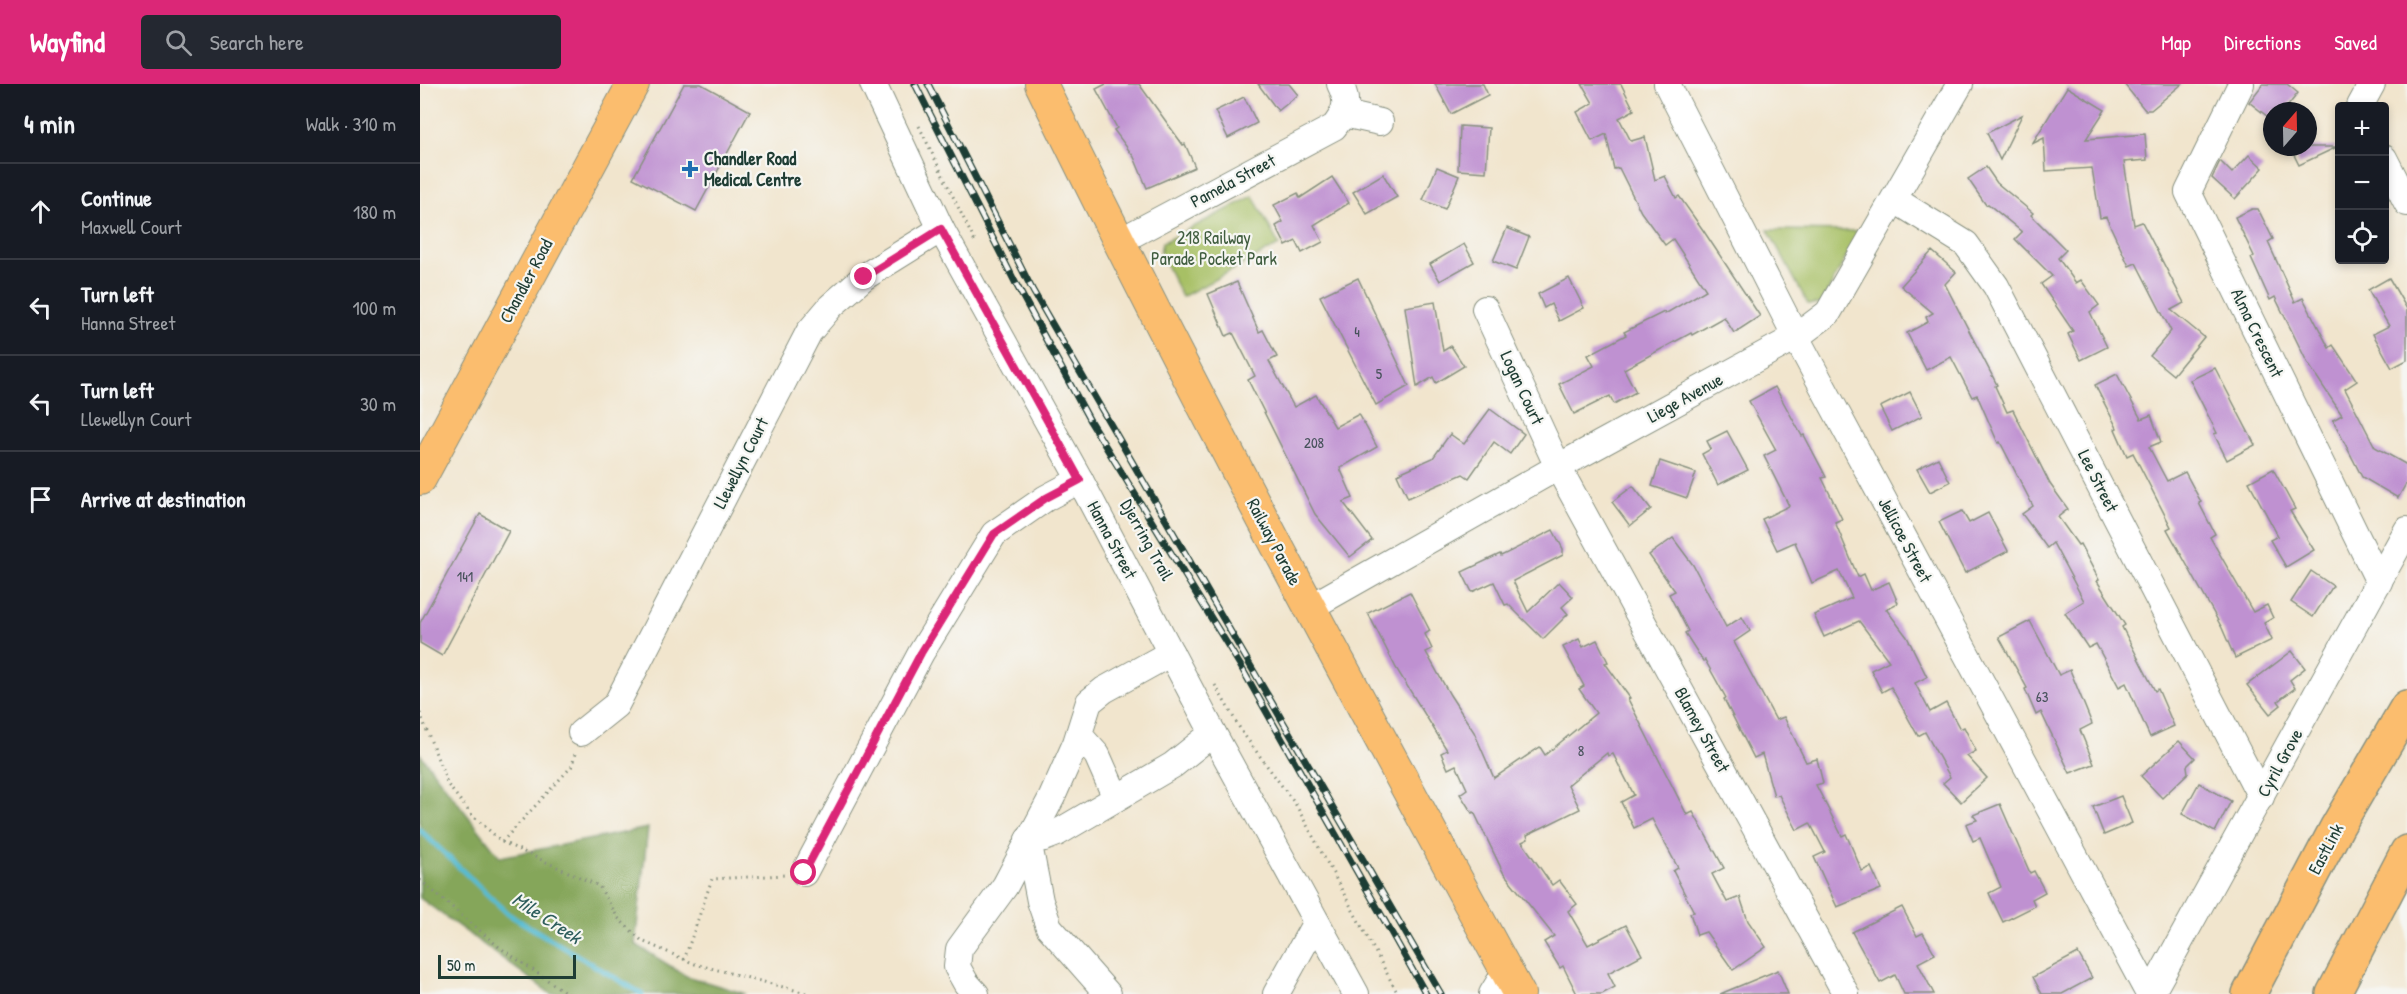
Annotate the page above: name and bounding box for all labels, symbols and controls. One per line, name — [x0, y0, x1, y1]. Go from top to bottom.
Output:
search box — [141, 15, 561, 69]
text: Wayfind — [30, 23, 105, 61]
icon: search — [162, 26, 195, 59]
text: Search here — [210, 27, 304, 57]
text: Map — [2161, 28, 2191, 57]
text: Directions — [2224, 28, 2301, 57]
text: Saved — [2334, 28, 2377, 57]
north arrow — [2263, 102, 2317, 156]
map controls — [2335, 102, 2389, 264]
button: + — [2335, 102, 2389, 156]
text: 4 min — [24, 106, 75, 141]
text: Walk · 310 m — [306, 110, 396, 137]
place label: Chandler Road Medical Centre — [704, 146, 802, 192]
street label: Pamela Street — [1186, 147, 1280, 213]
button: − — [2335, 156, 2389, 210]
marker: Chandler Road Medical Centre — [681, 160, 699, 178]
text: Continue — [81, 183, 152, 213]
icon: ahead — [24, 195, 57, 228]
text: 180 m — [353, 198, 396, 225]
button: locate — [2335, 210, 2389, 264]
text: Maxwell Court — [81, 213, 182, 240]
park label: 218 Railway Parade Pocket Park — [1151, 225, 1278, 271]
street label: Chandler Road — [493, 234, 558, 327]
route end — [850, 263, 876, 289]
text: Turn left — [81, 279, 154, 309]
street label: Alma Crescent — [2225, 284, 2290, 382]
icon: left — [24, 291, 57, 324]
text: 100 m — [353, 294, 396, 321]
text: Hanna Street — [81, 309, 175, 336]
house number: 4 — [1354, 321, 1360, 342]
street label: Logan Court — [1494, 347, 1551, 429]
house number: 5 — [1376, 363, 1383, 384]
street label: Liege Avenue — [1642, 367, 1727, 429]
text: Turn left — [81, 375, 154, 405]
icon: left — [24, 387, 57, 420]
text: 30 m — [360, 390, 396, 417]
text: Llewellyn Court — [81, 405, 191, 432]
street label: Llewellyn Court — [707, 412, 775, 513]
house number: 208 — [1304, 432, 1324, 453]
street label: Lee Street — [2072, 445, 2125, 517]
icon: arrive — [24, 483, 57, 516]
text: Arrive at destination — [81, 484, 246, 514]
street label: Jellicoe Street — [1873, 493, 1939, 587]
street label: Railway Parade — [1241, 494, 1308, 590]
street label: Djerring Trail — [1115, 495, 1180, 585]
street label: Hanna Street — [1081, 496, 1144, 584]
house number: 141 — [457, 566, 473, 587]
street label: Blamey Street — [1669, 683, 1737, 778]
house number: 63 — [2036, 686, 2049, 707]
street label: Cyril Grove — [2251, 724, 2309, 801]
house number: 8 — [1578, 740, 1584, 761]
street label: EastLink — [2302, 818, 2350, 879]
route start — [790, 859, 816, 885]
water label: Mile Creek — [508, 885, 588, 951]
scale bar — [438, 952, 576, 980]
text: 50 m — [447, 954, 476, 976]

